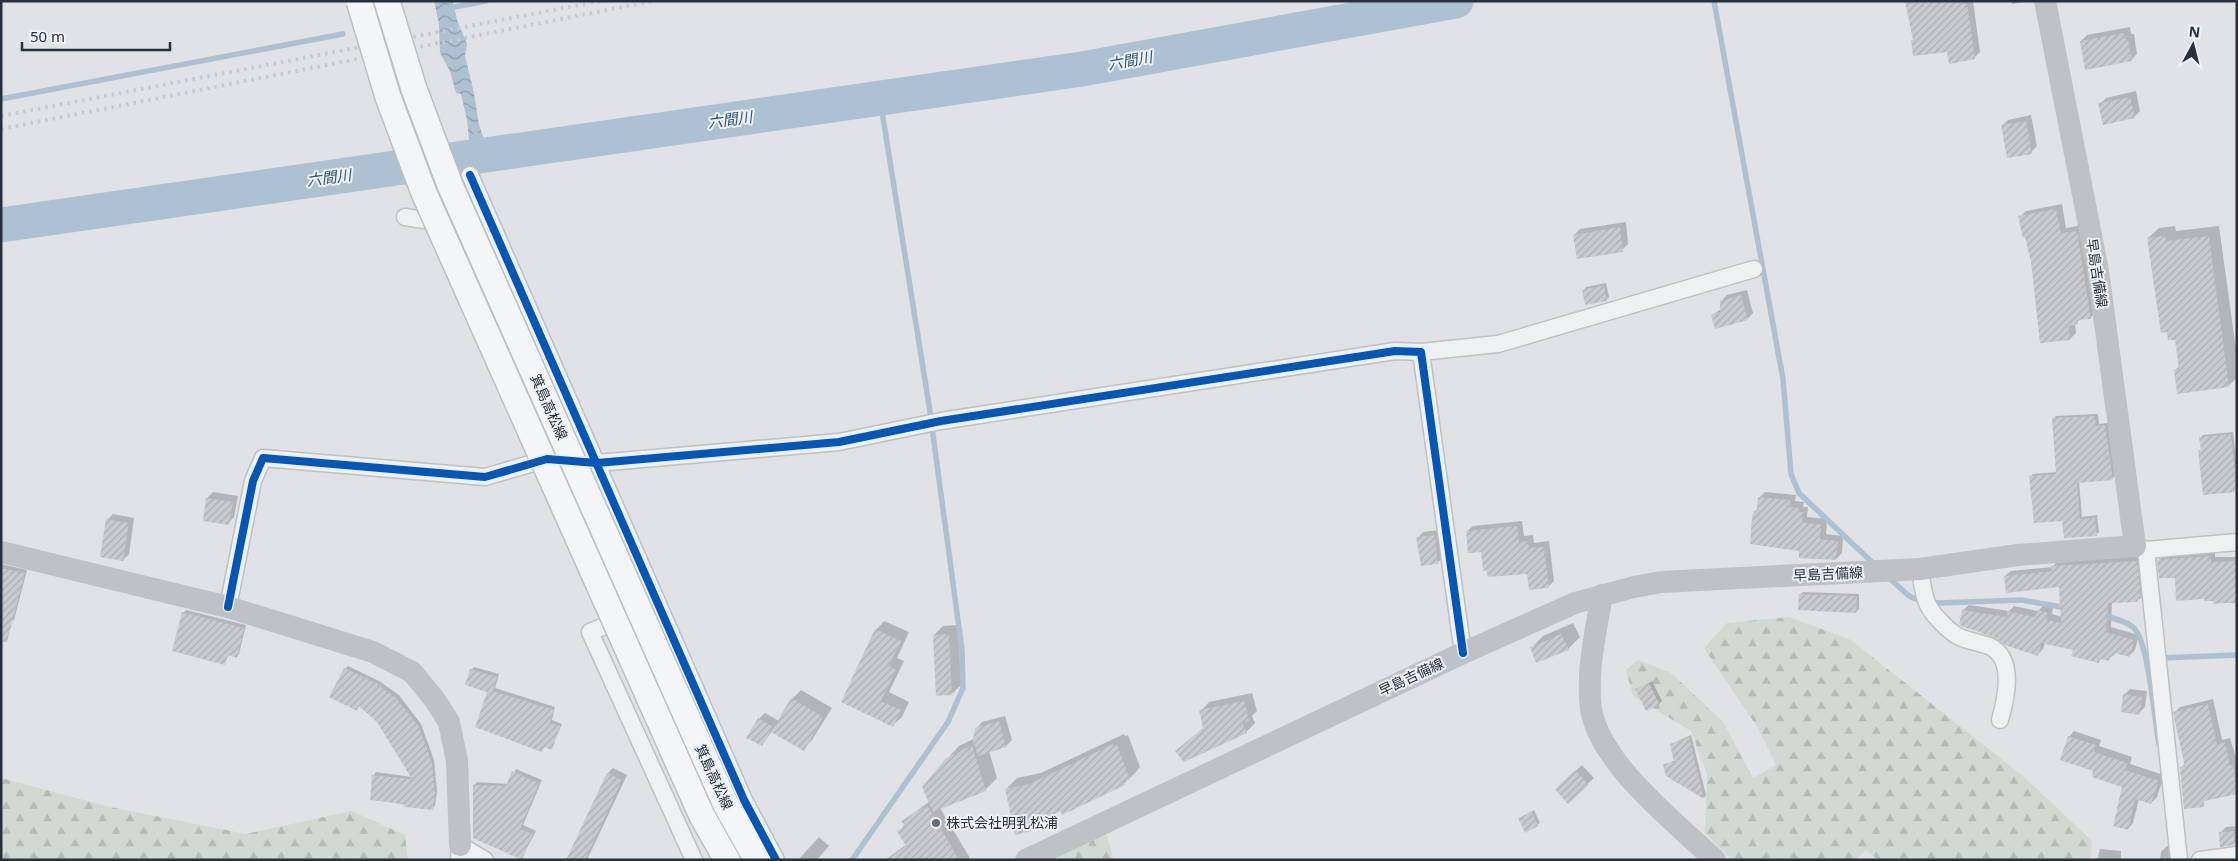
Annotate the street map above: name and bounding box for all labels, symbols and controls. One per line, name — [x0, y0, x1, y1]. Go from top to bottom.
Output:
scale bar — [22, 20, 170, 52]
north arrow — [2168, 20, 2218, 70]
text: N — [2188, 21, 2201, 42]
text: 50 m — [30, 26, 65, 46]
water label: 六間川 — [1106, 46, 1156, 74]
water label: 六間川 — [706, 106, 756, 132]
water label: 六間川 — [305, 164, 355, 190]
street label: 早島吉備線 — [2083, 237, 2112, 309]
street label: 箕島高松線 — [527, 371, 572, 443]
street label: 早島吉備線 — [1793, 562, 1863, 585]
street label: 早島吉備線 — [1375, 653, 1447, 700]
street label: 箕島高松線 — [691, 741, 738, 813]
place label: 株式会社明乳松浦 — [946, 813, 1058, 832]
marker: 株式会社明乳松浦 — [930, 817, 942, 829]

